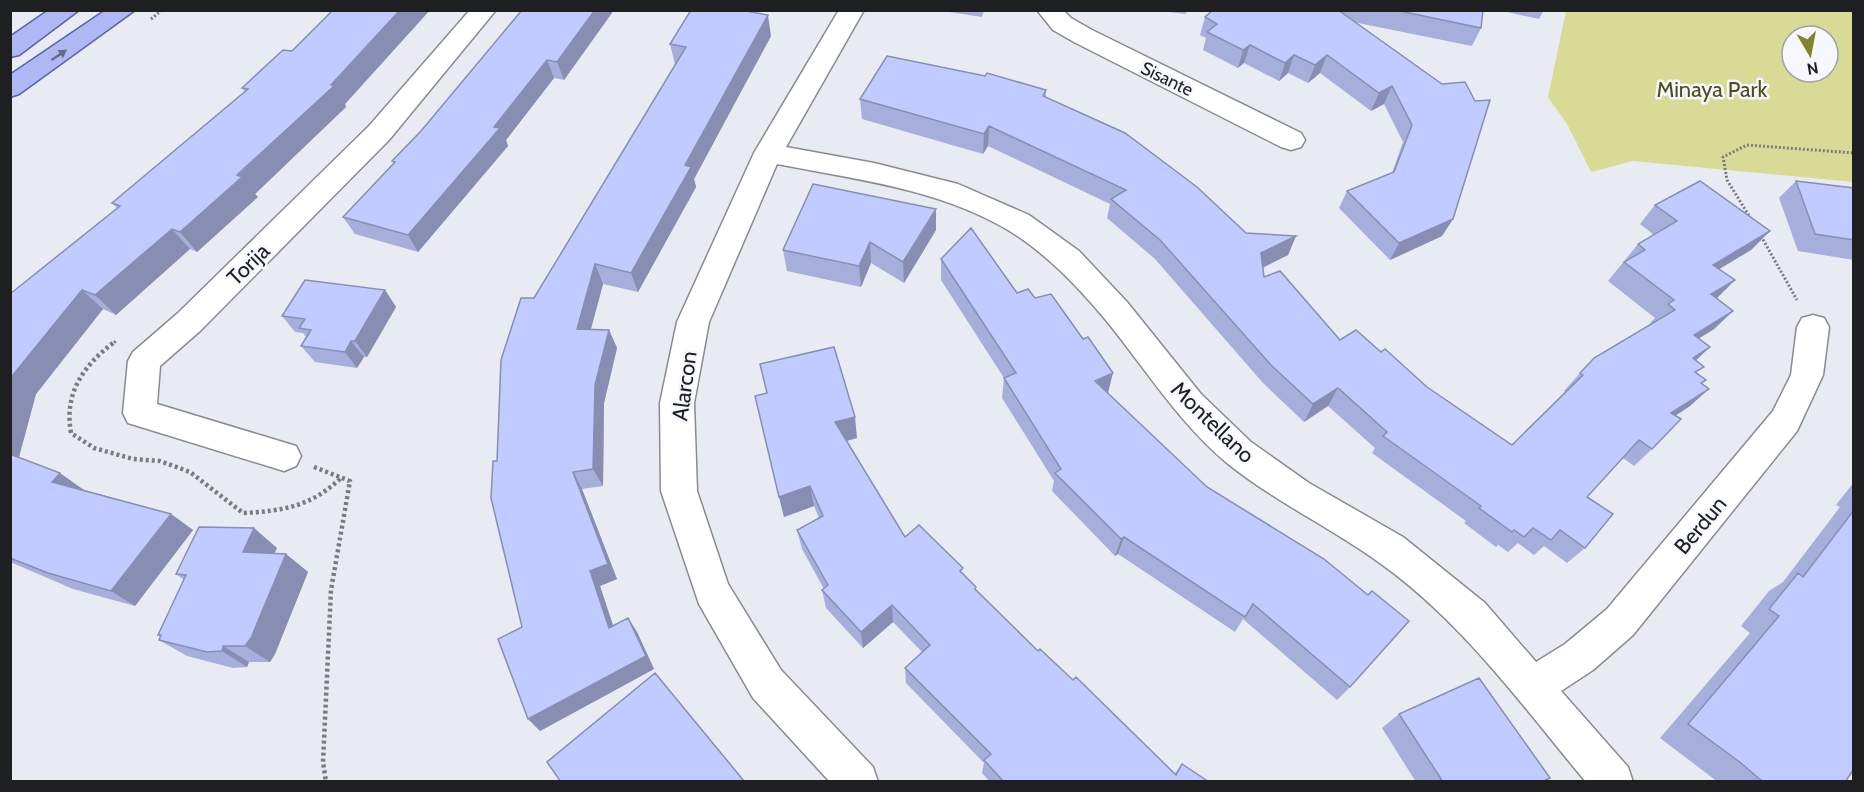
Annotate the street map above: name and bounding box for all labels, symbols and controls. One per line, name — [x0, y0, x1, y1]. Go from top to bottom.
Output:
north arrow — [1780, 24, 1840, 84]
one-way arrow — [51, 50, 67, 61]
street label: Sisante — [1137, 57, 1197, 101]
text: N — [1805, 58, 1820, 79]
park label: Minaya Park — [1657, 76, 1768, 103]
street label: Torija — [221, 237, 276, 291]
street label: Alarcon — [666, 350, 703, 423]
street label: Montellano — [1165, 376, 1260, 469]
street label: Berdun — [1668, 491, 1732, 560]

